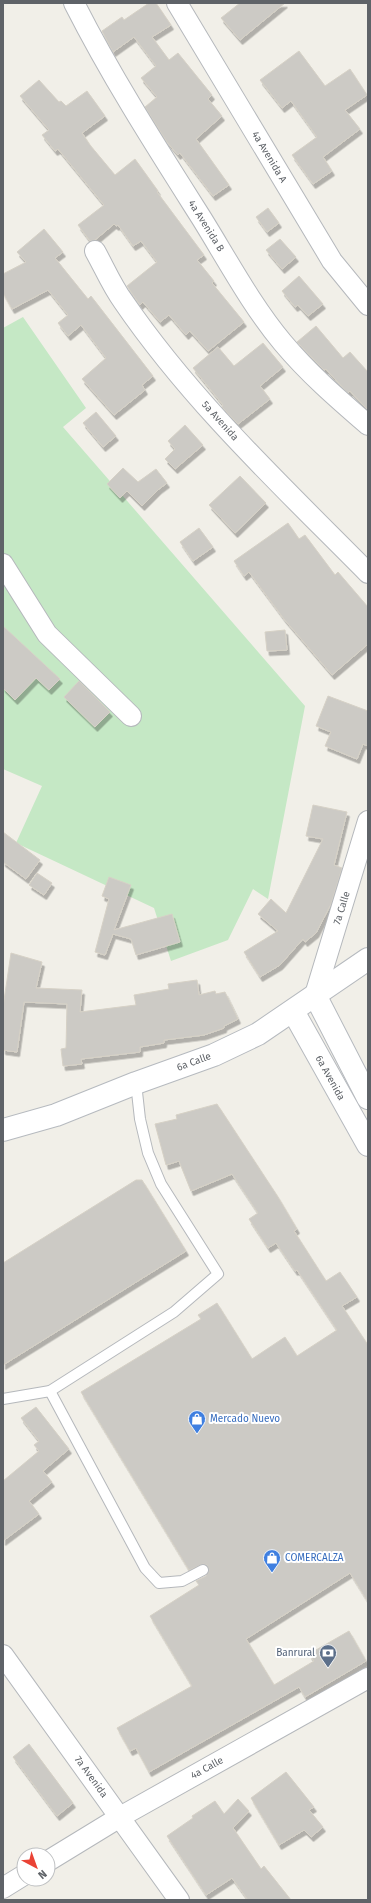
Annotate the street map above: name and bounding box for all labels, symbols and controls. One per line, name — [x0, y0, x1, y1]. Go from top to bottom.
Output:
street label: 4a Avenida A — [249, 129, 289, 185]
street label: 4a Avenida B — [185, 198, 227, 254]
street label: 5a Avenida — [199, 399, 241, 443]
street label: 7a Calle — [331, 890, 353, 926]
street label: 6a Calle — [175, 1050, 213, 1074]
street label: 6a Avenida — [313, 1053, 347, 1103]
shop icon: Mercado Nuevo — [187, 1409, 207, 1434]
place label: Mercado Nuevo — [210, 1413, 280, 1425]
shop icon: COMERCALZA — [262, 1548, 282, 1573]
place label: COMERCALZA — [285, 1552, 344, 1564]
bank icon: Banrural — [318, 1643, 338, 1668]
place label: Banrural — [276, 1647, 315, 1659]
street label: 7a Avenida — [72, 1754, 110, 1800]
street label: 4a Calle — [189, 1754, 225, 1782]
north arrow — [16, 1847, 56, 1887]
text: N — [35, 1867, 49, 1881]

